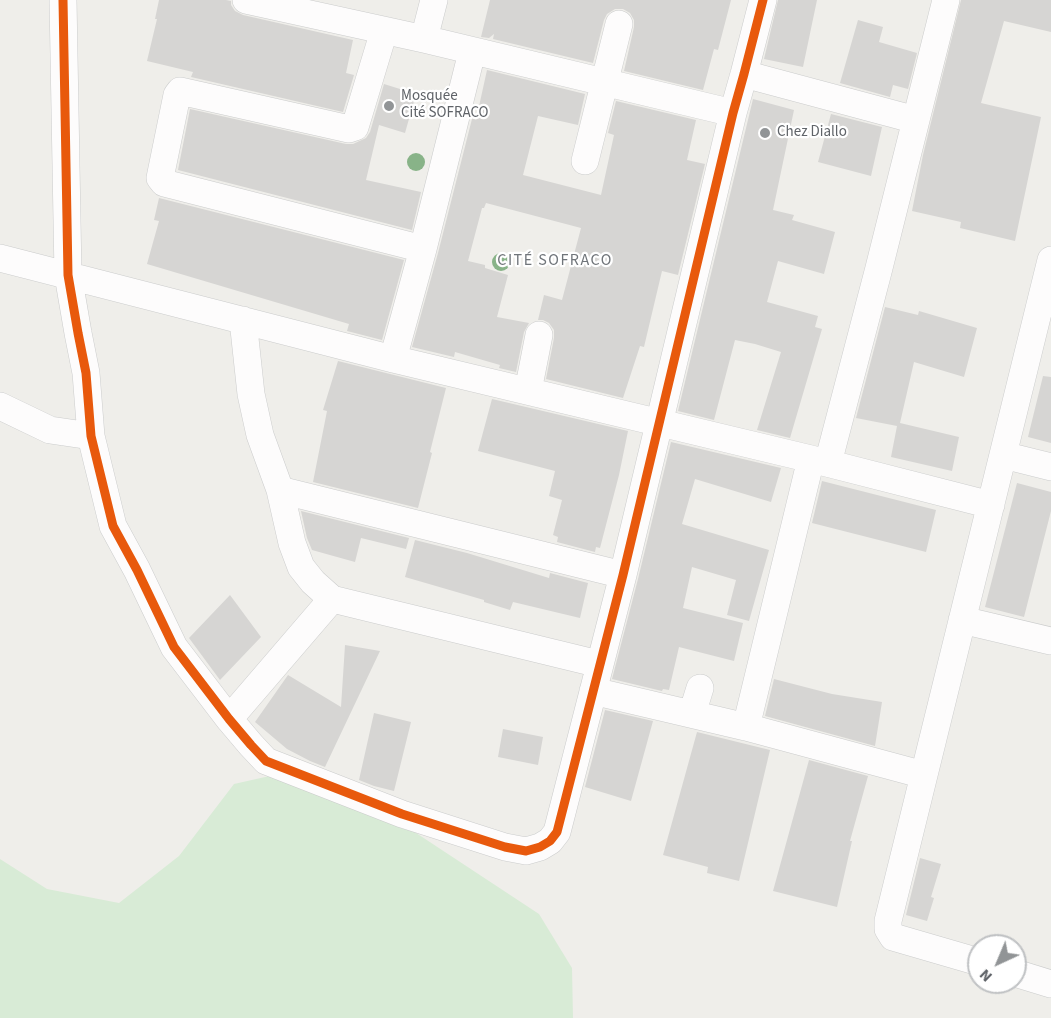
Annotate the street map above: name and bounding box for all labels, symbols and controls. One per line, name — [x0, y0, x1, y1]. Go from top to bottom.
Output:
place label: Mosquée Cité SOFRACO — [401, 88, 489, 123]
marker: Mosquée Cité SOFRACO — [382, 99, 396, 113]
place label: Chez Diallo — [777, 124, 847, 142]
marker: Chez Diallo — [758, 126, 772, 140]
district label: CITÉ SOFRACO — [497, 251, 613, 271]
north arrow — [967, 934, 1027, 994]
text: N — [974, 964, 997, 987]

